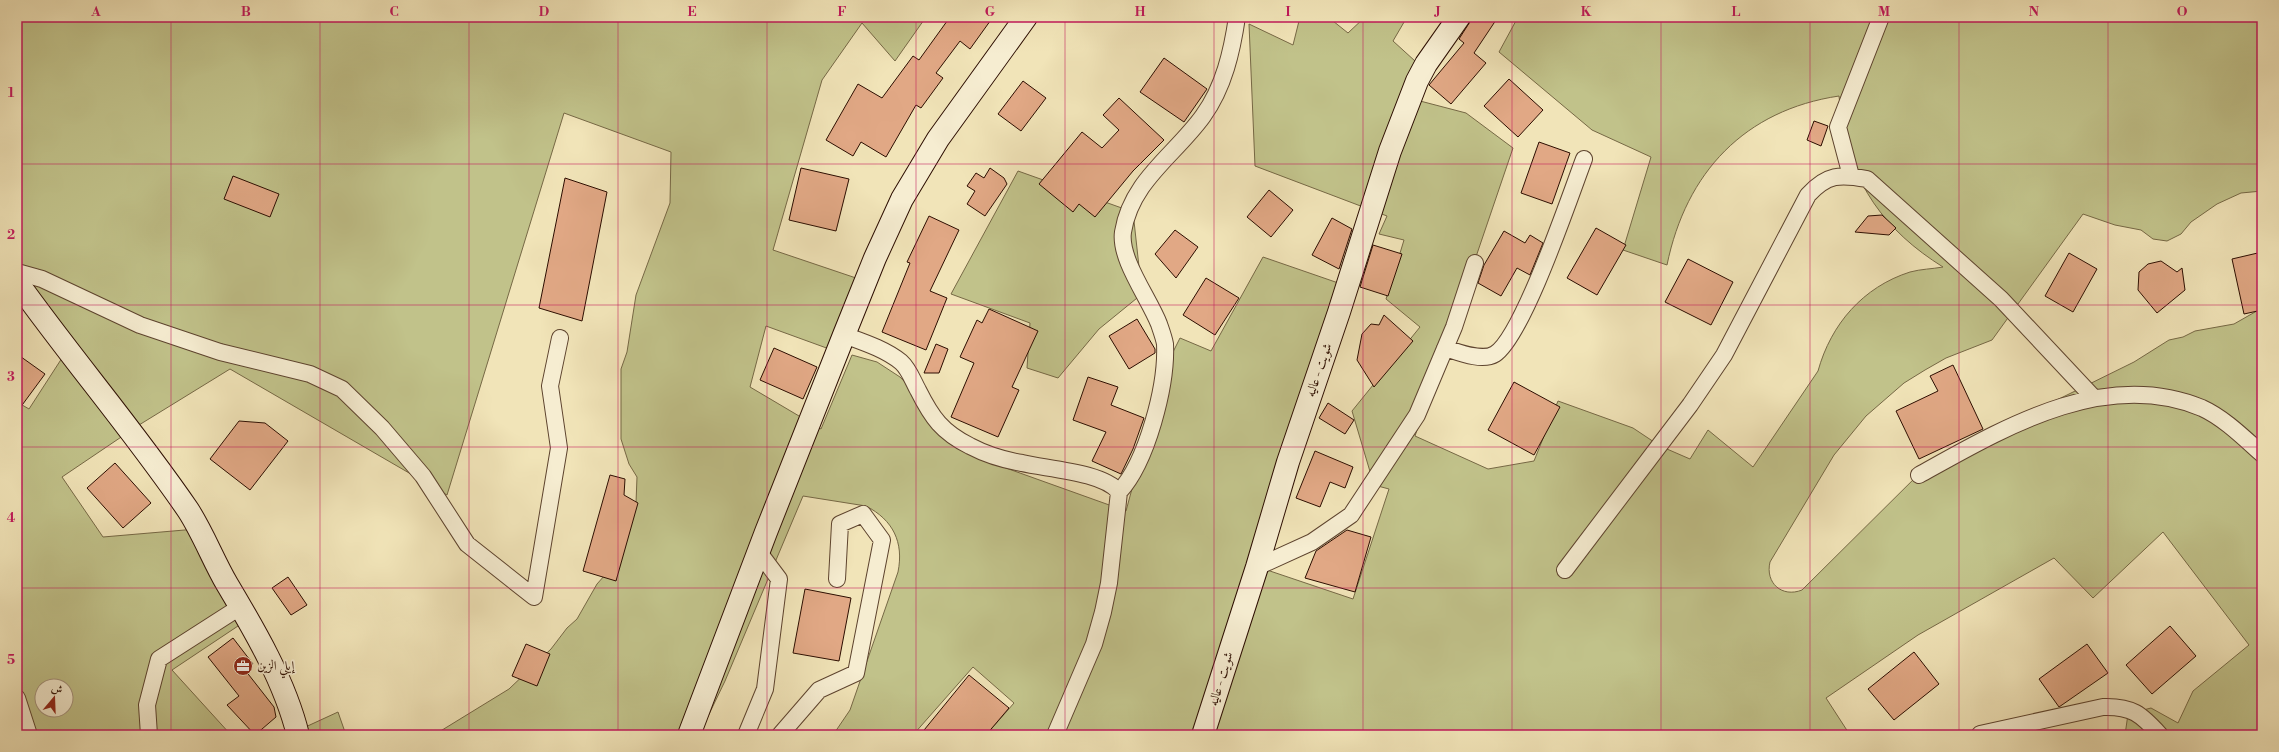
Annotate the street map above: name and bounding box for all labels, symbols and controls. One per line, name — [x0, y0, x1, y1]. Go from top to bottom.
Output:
text: A — [90, 4, 101, 20]
text: B — [241, 4, 251, 20]
text: C — [389, 4, 399, 20]
text: D — [539, 4, 549, 20]
text: E — [687, 4, 697, 20]
text: F — [837, 4, 847, 20]
text: G — [985, 4, 996, 20]
text: H — [1135, 4, 1146, 20]
text: I — [1285, 4, 1291, 20]
text: J — [1433, 4, 1441, 20]
text: K — [1581, 4, 1592, 20]
text: L — [1732, 4, 1741, 20]
text: M — [1878, 4, 1890, 20]
text: N — [2029, 4, 2040, 20]
text: O — [2177, 4, 2188, 20]
text: 1 — [8, 85, 15, 101]
text: 2 — [7, 227, 15, 243]
street label: شويت - عاليه — [1302, 341, 1336, 399]
text: 3 — [7, 369, 15, 385]
text: 4 — [7, 510, 16, 526]
street label: شويت - عاليه — [1205, 650, 1237, 708]
text: 5 — [7, 652, 15, 668]
office icon: إيلي الزين — [232, 655, 254, 677]
place label: إيلي الزين — [257, 658, 296, 679]
north arrow — [34, 678, 74, 718]
text: ش — [49, 681, 64, 698]

